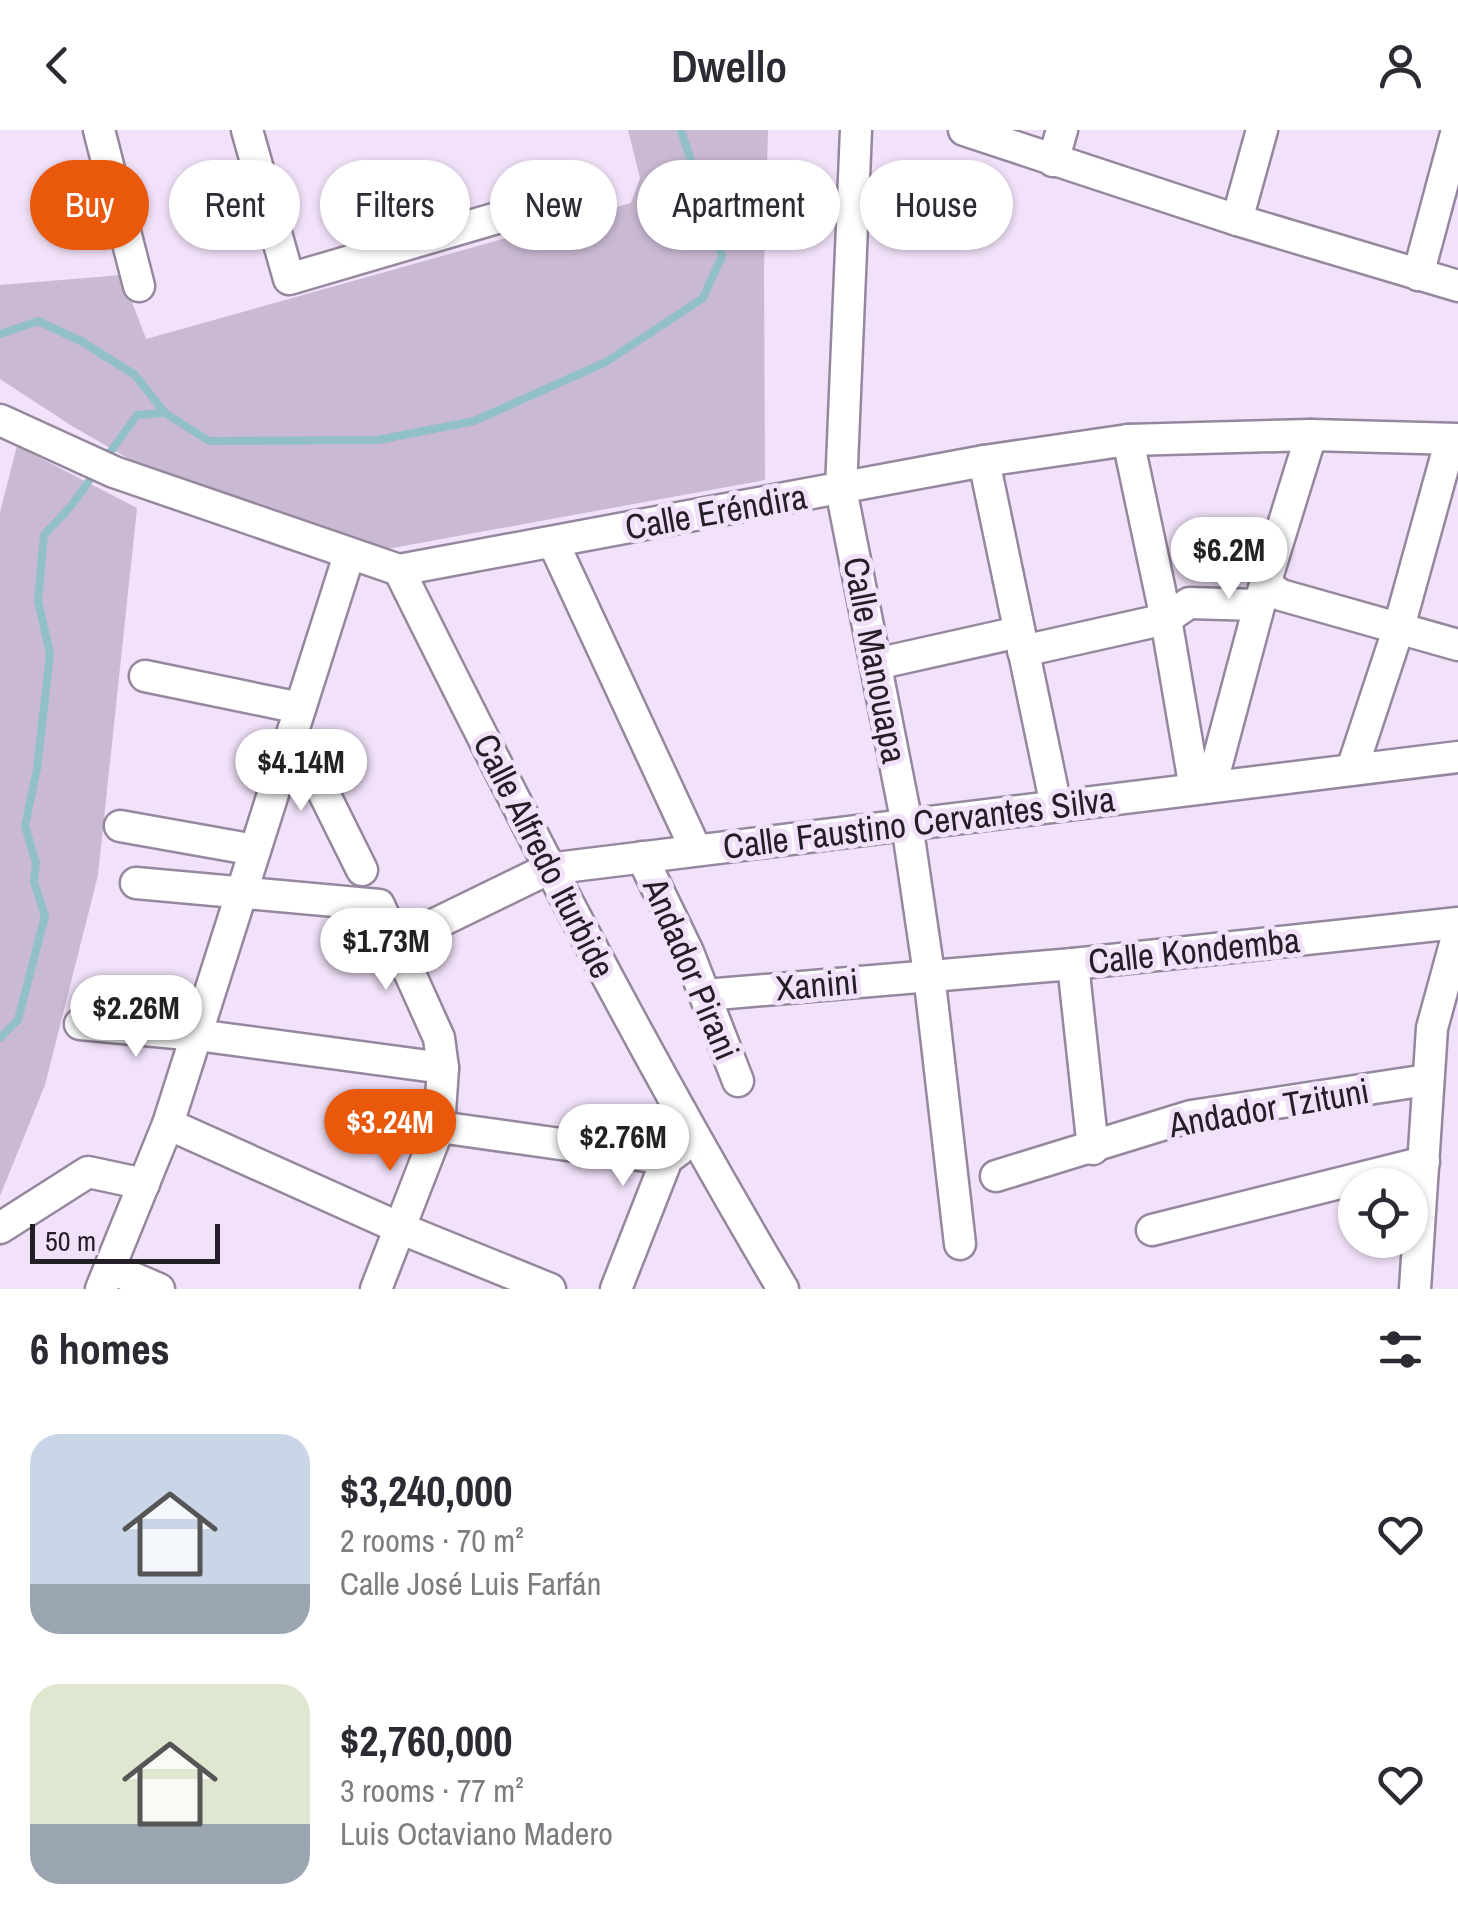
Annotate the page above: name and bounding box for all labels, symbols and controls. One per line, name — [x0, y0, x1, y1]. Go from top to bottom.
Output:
text: Dwello — [671, 35, 787, 96]
icon: back — [30, 38, 85, 93]
icon: person — [1373, 38, 1428, 93]
chip: Buy — [30, 160, 149, 250]
chip: Rent — [169, 160, 300, 250]
chip: Filters — [320, 160, 470, 250]
chip: New — [490, 160, 617, 250]
chip: Apartment — [637, 160, 840, 250]
chip: House — [860, 160, 1013, 250]
street label: Calle Eréndira — [622, 472, 810, 551]
pin: $6.2M — [1159, 517, 1299, 602]
text: $6.2M — [1193, 528, 1265, 571]
street label: Calle Manouapa — [832, 553, 919, 767]
street label: Calle Alfredo Iturbide — [463, 726, 626, 986]
pin: $4.14M — [220, 729, 382, 814]
text: $4.14M — [257, 740, 345, 783]
street label: Calle Faustino Cervantes Silva — [720, 775, 1117, 870]
street label: Andador Pirani — [632, 870, 751, 1067]
pin: $1.73M — [305, 908, 467, 993]
street label: Calle Kondemba — [1086, 916, 1302, 985]
text: $1.73M — [342, 919, 430, 962]
street label: Xanini — [774, 957, 860, 1012]
pin: $2.26M — [55, 975, 217, 1060]
text: $2.26M — [92, 986, 180, 1029]
street label: Andador Tzituni — [1164, 1067, 1373, 1148]
pin: $3.24M — [309, 1089, 471, 1174]
text: $3.24M — [346, 1100, 434, 1143]
pin: $2.76M — [542, 1104, 704, 1189]
text: $2.76M — [579, 1115, 667, 1158]
map controls — [1338, 1168, 1428, 1258]
button: locate — [1338, 1168, 1428, 1258]
scale bar — [30, 1219, 220, 1264]
text: 50 m — [45, 1222, 96, 1260]
text: 6 homes — [30, 1321, 170, 1377]
icon: filters — [1373, 1322, 1428, 1377]
text: $3,240,000 — [340, 1463, 512, 1519]
icon: home — [110, 1474, 230, 1594]
icon: heart — [1373, 1507, 1428, 1562]
text: 2 rooms · 70 m² — [340, 1519, 524, 1562]
text: Calle José Luis Farfán — [340, 1562, 601, 1605]
text: $2,760,000 — [340, 1713, 512, 1769]
icon: home — [110, 1724, 230, 1844]
icon: heart — [1373, 1757, 1428, 1812]
text: 3 rooms · 77 m² — [340, 1769, 524, 1812]
text: Luis Octaviano Madero — [340, 1812, 613, 1855]

